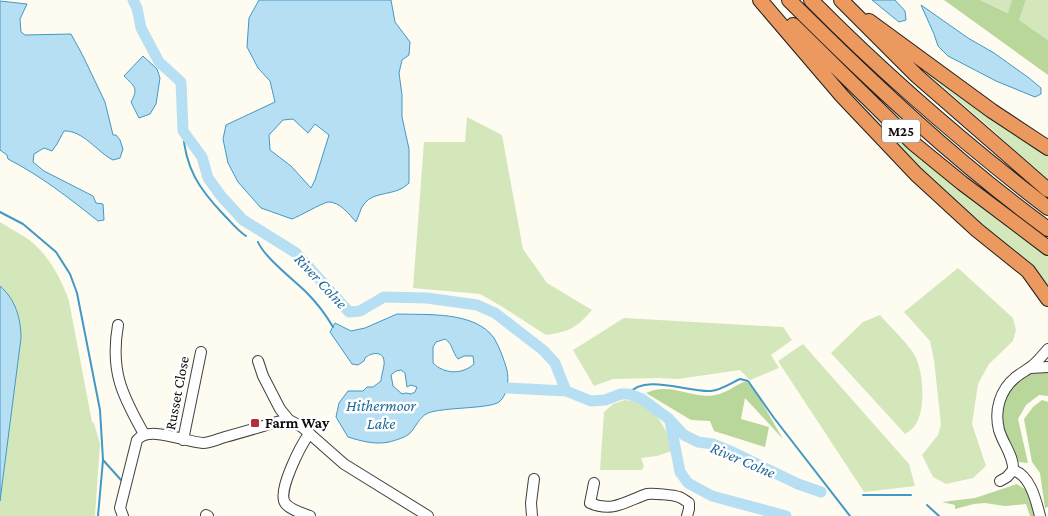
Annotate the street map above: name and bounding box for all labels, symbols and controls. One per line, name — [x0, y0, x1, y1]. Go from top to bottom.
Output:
road number: M25 — [882, 120, 920, 142]
water label: River Colne — [291, 250, 351, 312]
street label: Russet Close — [162, 354, 192, 431]
water label: Hithermoor Lake — [346, 397, 416, 432]
place label: Farm Way — [265, 415, 330, 431]
marker: Farm Way — [249, 417, 261, 429]
water label: River Colne — [708, 439, 778, 481]

